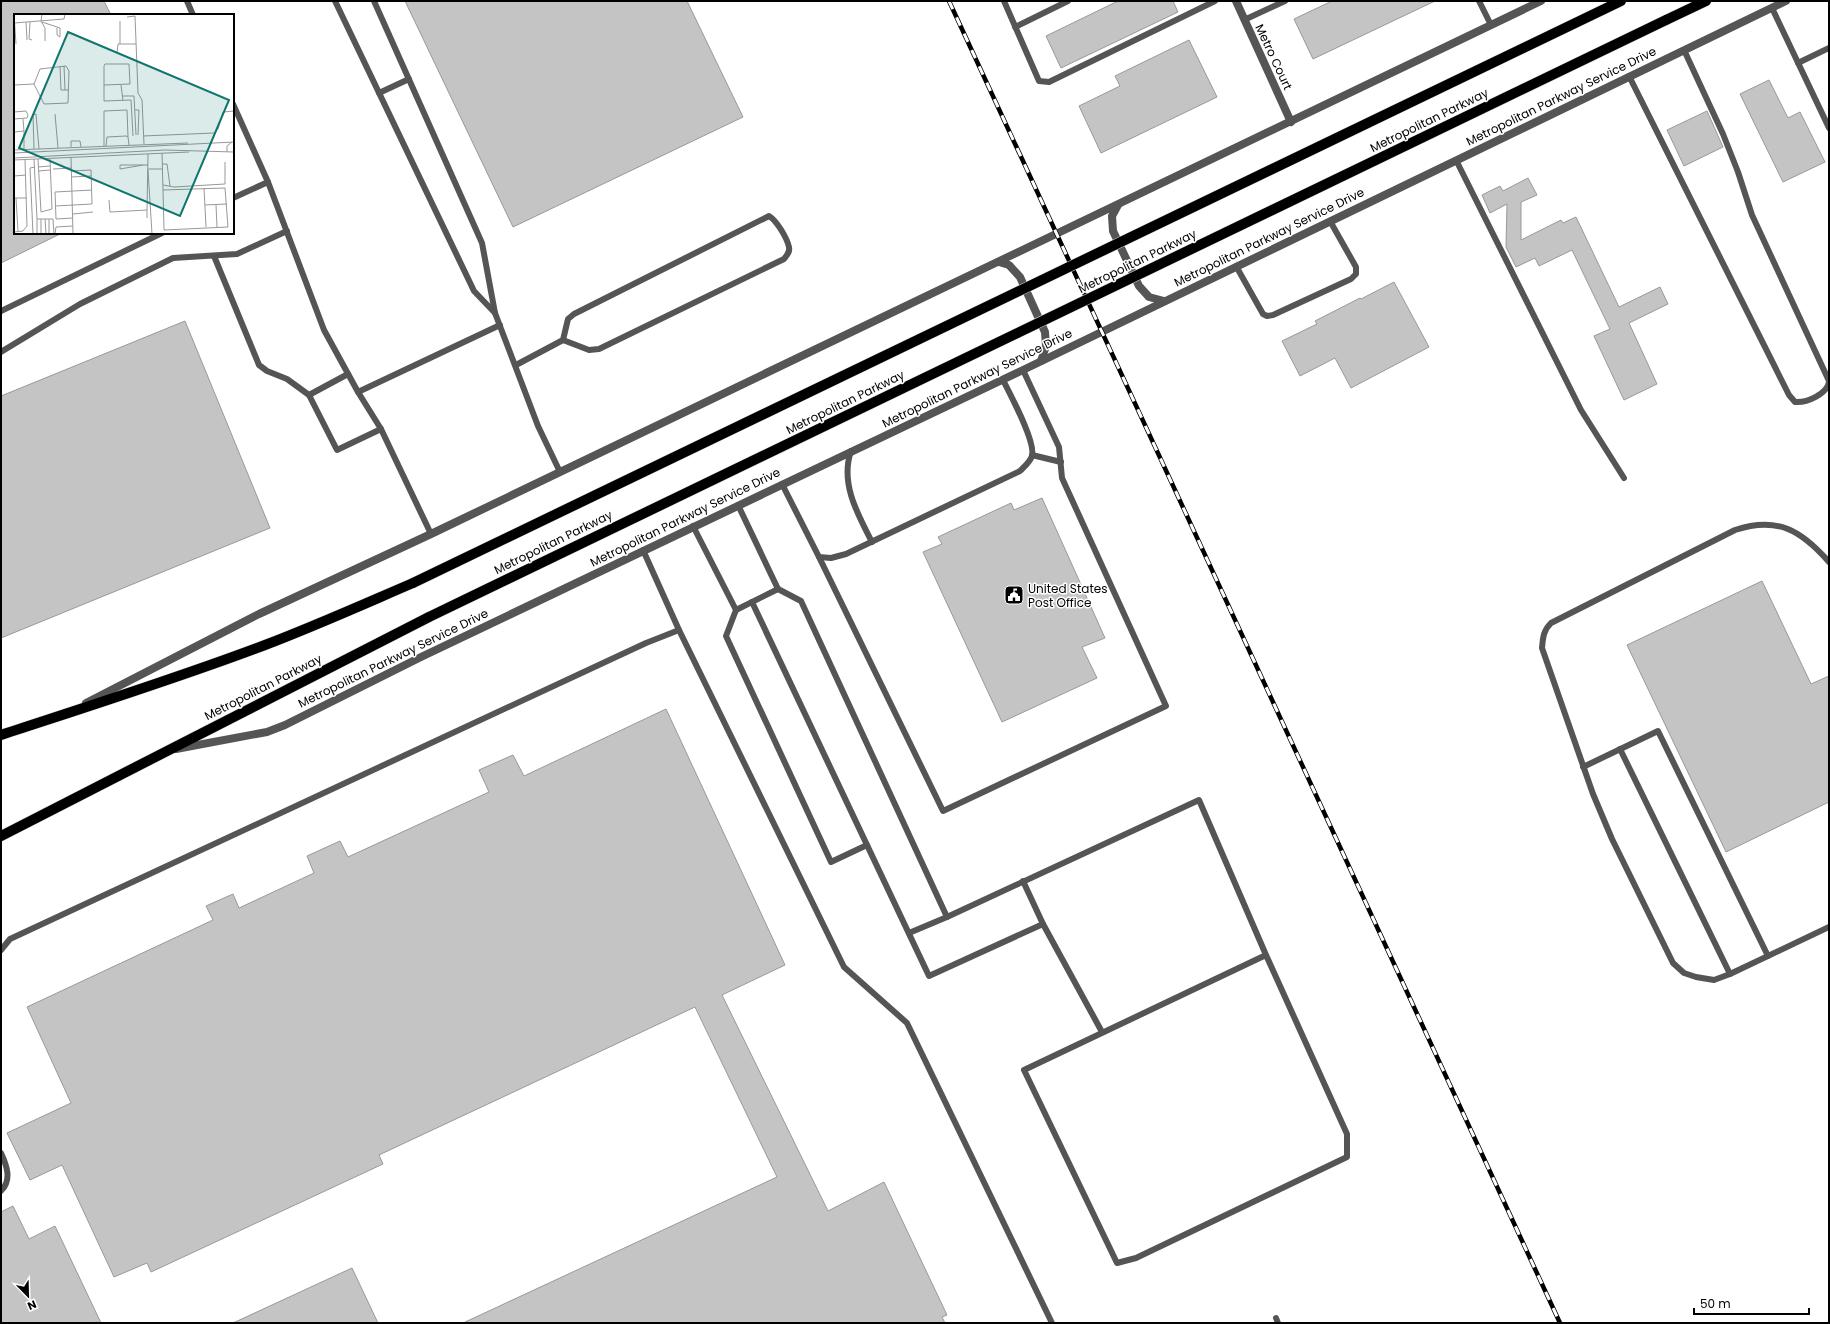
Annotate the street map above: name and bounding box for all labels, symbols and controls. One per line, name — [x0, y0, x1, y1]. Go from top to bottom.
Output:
inset map — [14, 14, 234, 234]
street label: Metro Court — [1251, 21, 1297, 93]
street label: Metropolitan Parkway Service Drive — [1463, 42, 1659, 150]
street label: Metropolitan Parkway — [1367, 84, 1491, 156]
street label: Metropolitan Parkway Service Drive — [1171, 183, 1367, 291]
street label: Metropolitan Parkway — [1075, 225, 1199, 297]
street label: Metropolitan Parkway Service Drive — [879, 324, 1075, 432]
street label: Metropolitan Parkway — [783, 366, 907, 438]
street label: Metropolitan Parkway Service Drive — [587, 463, 783, 571]
street label: Metropolitan Parkway — [491, 506, 615, 578]
place label: United States Post Office — [1028, 580, 1107, 611]
public building icon: United States Post Office — [1003, 584, 1025, 606]
street label: Metropolitan Parkway Service Drive — [295, 604, 491, 712]
street label: Metropolitan Parkway — [201, 650, 325, 724]
north arrow — [8, 1276, 48, 1316]
scale bar — [1694, 1290, 1809, 1316]
text: 50 m — [1700, 1295, 1731, 1312]
text: N — [25, 1296, 39, 1314]

